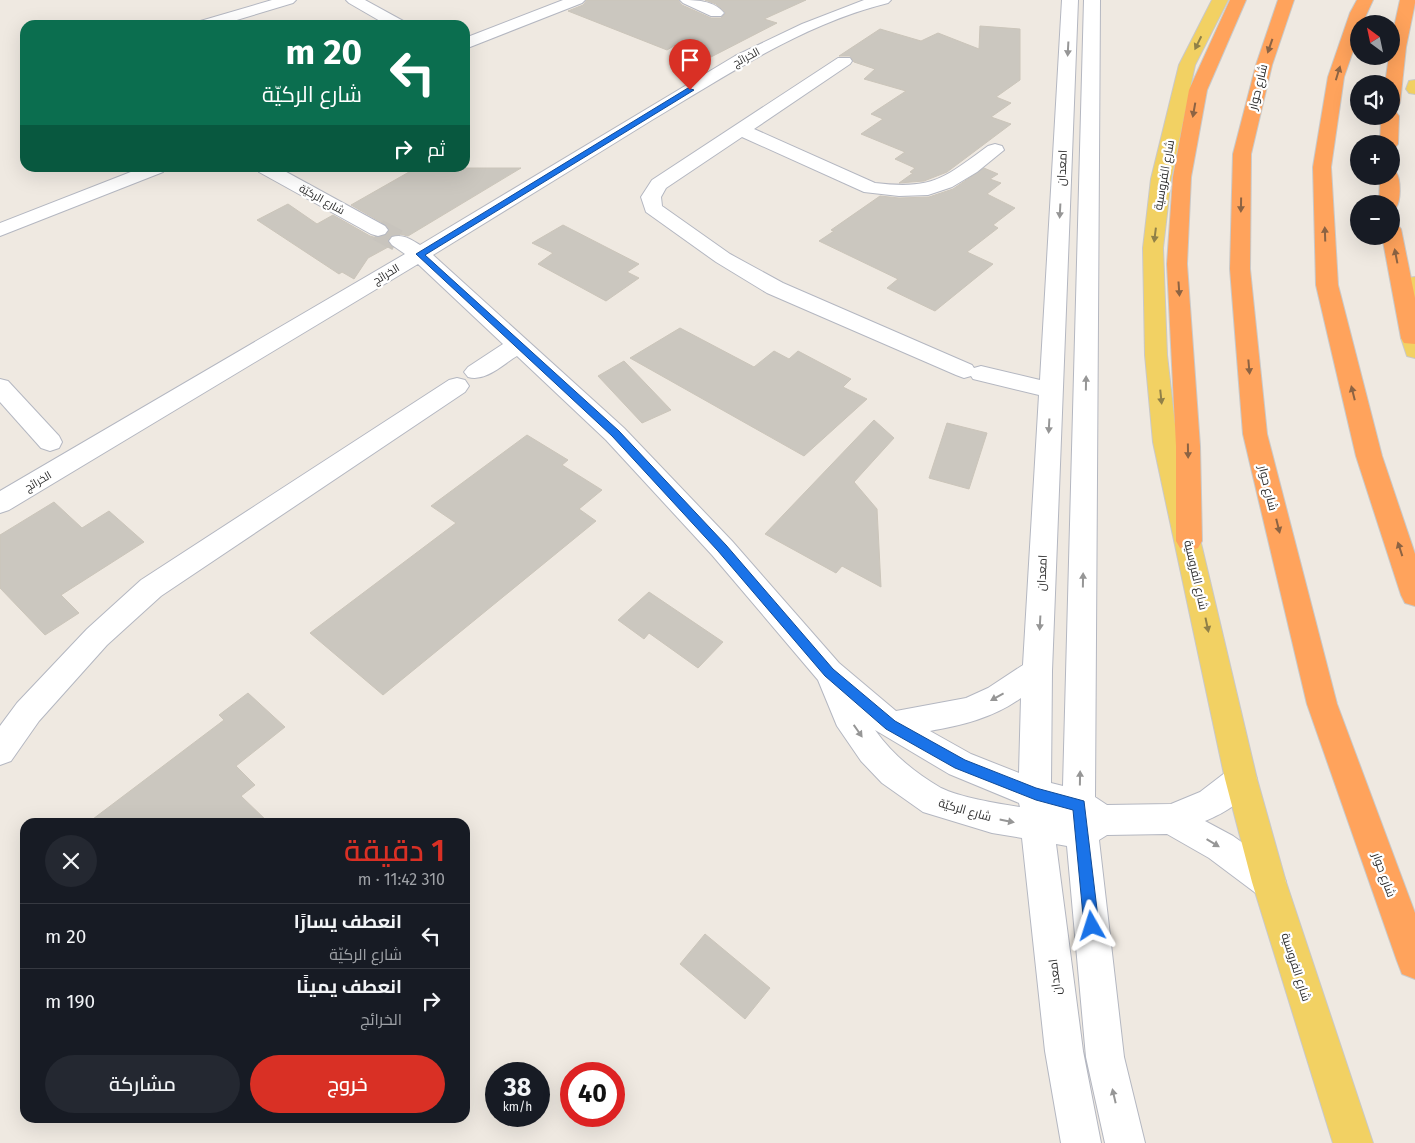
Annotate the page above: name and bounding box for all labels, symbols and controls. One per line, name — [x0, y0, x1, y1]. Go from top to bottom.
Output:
north arrow — [1350, 15, 1400, 65]
map controls — [1350, 15, 1400, 245]
text: 20 m — [286, 31, 362, 73]
one-way arrow — [1194, 36, 1202, 50]
pin — [669, 39, 711, 90]
one-way arrow — [1266, 39, 1274, 54]
icon: left — [380, 40, 445, 105]
one-way arrow — [1063, 41, 1071, 57]
street label: الخرائج — [730, 45, 762, 71]
icon: arrive — [676, 46, 704, 74]
street label: شارع حوار — [1245, 63, 1271, 112]
one-way arrow — [1334, 65, 1342, 80]
button: sound — [1350, 75, 1400, 125]
text: شارع الركيّة — [262, 81, 362, 108]
one-way arrow — [1190, 102, 1198, 118]
icon: right — [389, 135, 417, 163]
button: + — [1350, 135, 1400, 185]
text: ثم — [427, 138, 445, 161]
street label: شارع الفروسية — [1151, 139, 1178, 211]
street label: امعدان — [1054, 150, 1070, 186]
street label: شارع الركيّة — [296, 182, 347, 218]
button: − — [1350, 195, 1400, 245]
one-way arrow — [1237, 197, 1245, 213]
one-way arrow — [1055, 203, 1063, 219]
one-way arrow — [1320, 225, 1328, 241]
one-way arrow — [1151, 227, 1159, 243]
one-way arrow — [1392, 247, 1400, 263]
street label: الخرائج — [371, 261, 402, 288]
one-way arrow — [1175, 281, 1183, 297]
one-way arrow — [1245, 359, 1253, 375]
one-way arrow — [1082, 375, 1090, 391]
one-way arrow — [1349, 385, 1357, 400]
one-way arrow — [1157, 389, 1165, 405]
one-way arrow — [1045, 418, 1053, 434]
one-way arrow — [1185, 443, 1193, 459]
street label: شارع حوار — [1254, 463, 1280, 513]
street label: الخرائج — [23, 469, 54, 495]
one-way arrow — [1274, 519, 1282, 534]
street label: شارع الفروسية — [1180, 539, 1211, 612]
one-way arrow — [1395, 541, 1403, 556]
street label: امعدان — [1034, 555, 1050, 591]
one-way arrow — [1079, 572, 1087, 588]
one-way arrow — [1035, 615, 1043, 631]
one-way arrow — [1203, 617, 1211, 632]
one-way arrow — [990, 693, 1003, 702]
one-way arrow — [853, 725, 863, 738]
one-way arrow — [1076, 770, 1084, 786]
street label: شارع الركيّة — [937, 796, 993, 825]
one-way arrow — [999, 817, 1015, 825]
text: 1 دقيقة — [344, 833, 445, 869]
button: close — [45, 835, 97, 887]
one-way arrow — [1207, 839, 1220, 848]
street label: شارع حوار — [1368, 850, 1399, 900]
text: 310 m · 11:42 — [358, 870, 445, 889]
position arrow — [1065, 899, 1117, 951]
text: انعطف يسارًا — [294, 910, 402, 933]
icon: left — [417, 922, 445, 950]
text: 20 m — [45, 925, 86, 948]
street label: شارع الفروسية — [1277, 931, 1314, 1003]
text: شارع الركيّة — [329, 945, 402, 964]
street label: امعدان — [1046, 958, 1064, 996]
text: انعطف يمينًا — [296, 975, 402, 998]
icon: right — [417, 987, 445, 1015]
text: 190 m — [45, 990, 95, 1013]
text: الخرائج — [360, 1010, 402, 1029]
button: مشاركة — [45, 1055, 240, 1113]
button: خروج — [250, 1055, 445, 1113]
speed limit sign: 40 — [560, 1062, 625, 1127]
text: 38 — [504, 1073, 531, 1103]
one-way arrow — [1110, 1088, 1118, 1103]
text: km/h — [503, 1100, 532, 1114]

